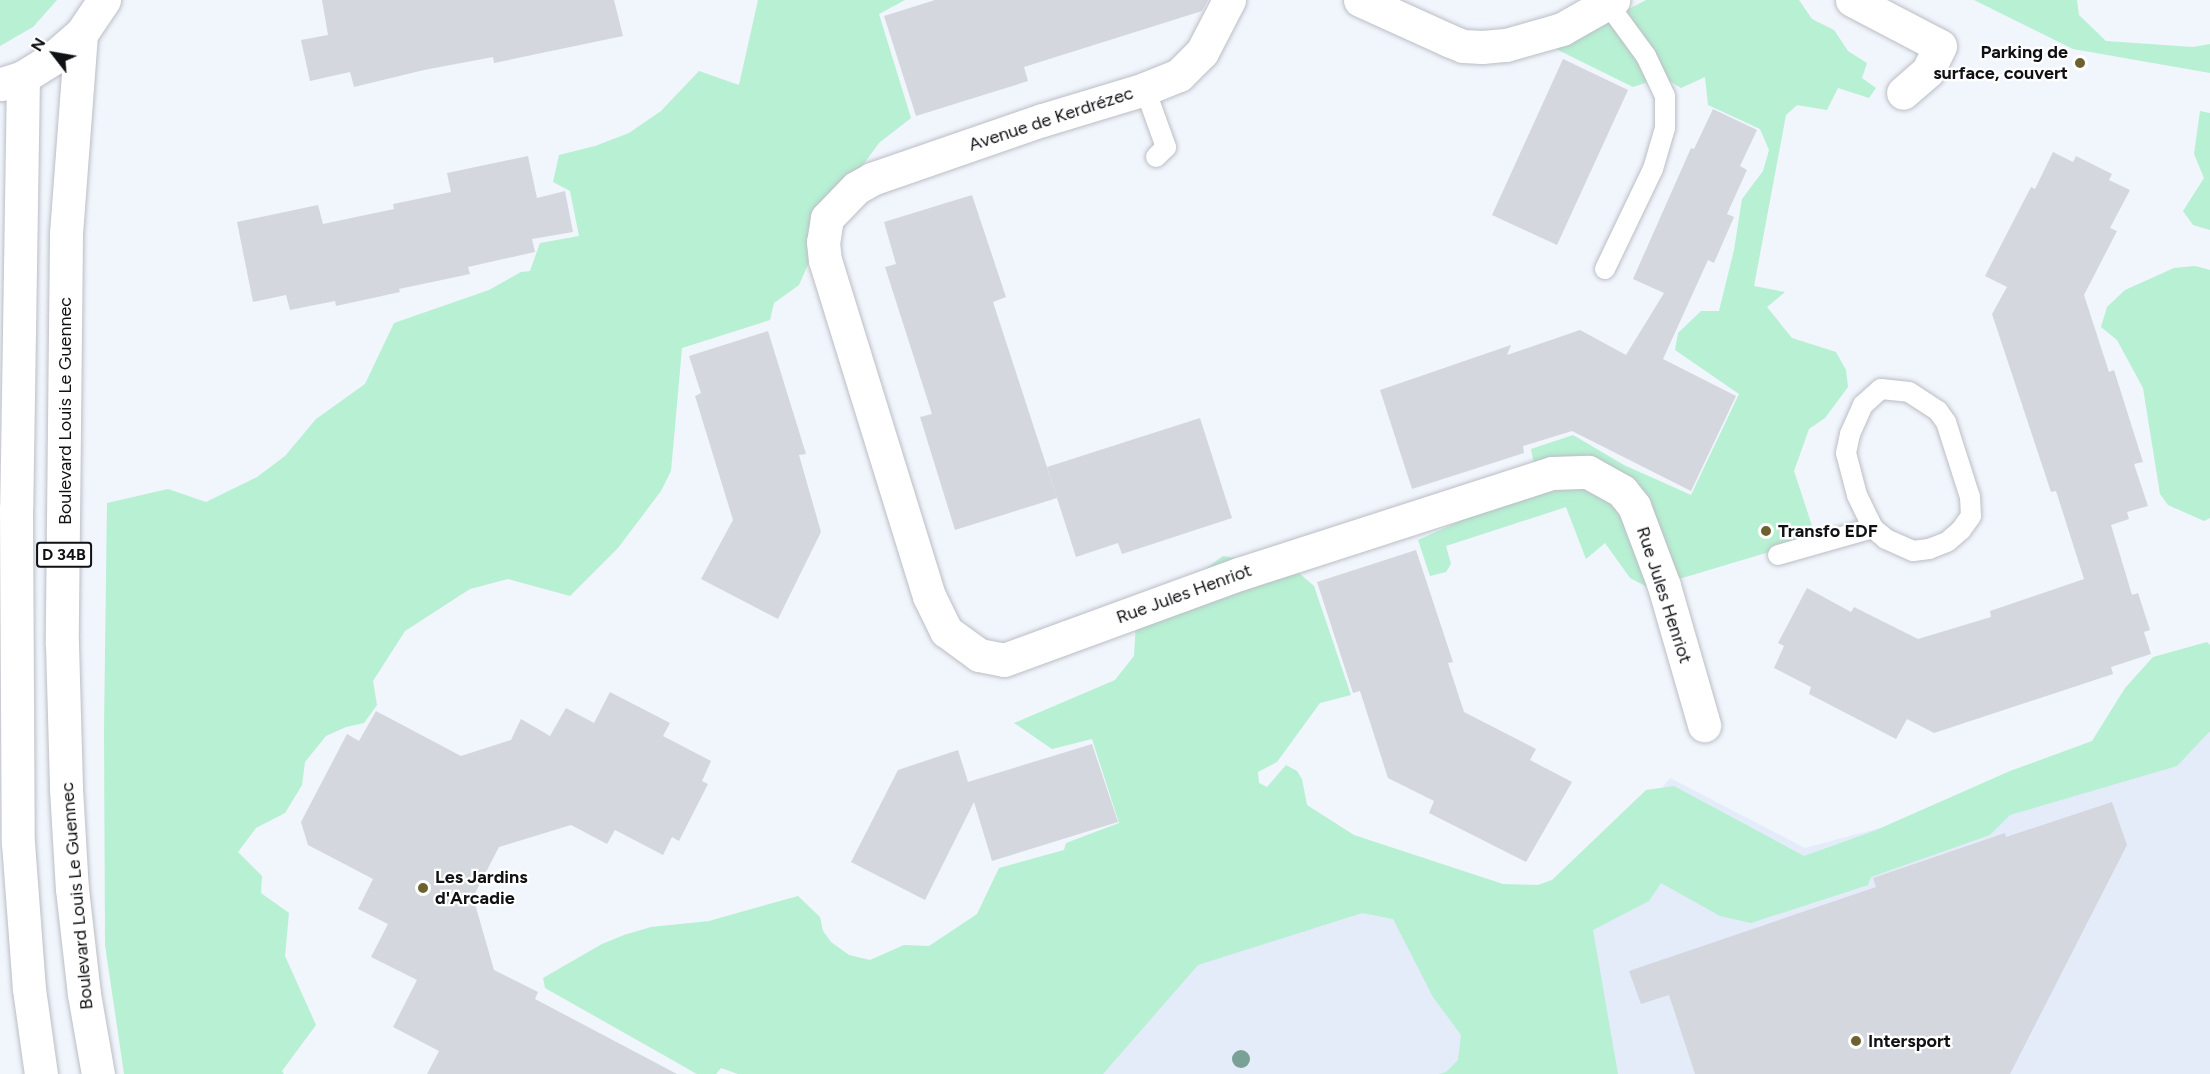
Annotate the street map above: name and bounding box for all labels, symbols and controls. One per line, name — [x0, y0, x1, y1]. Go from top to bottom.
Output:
north arrow — [24, 24, 84, 84]
text: N — [27, 34, 49, 55]
place label: Parking de surface, couvert — [1933, 42, 2068, 84]
marker: Parking de surface, couvert — [2073, 56, 2087, 70]
street label: Avenue de Kerdrézec — [966, 82, 1136, 156]
street label: Boulevard Louis Le Guennec — [54, 297, 76, 525]
place label: Transfo EDF — [1778, 520, 1878, 542]
street label: Rue Jules Henriot — [1632, 524, 1696, 666]
marker: Transfo EDF — [1759, 524, 1773, 538]
road number: D 34B — [36, 542, 92, 568]
street label: Rue Jules Henriot — [1113, 559, 1255, 629]
street label: Boulevard Louis Le Guennec — [56, 781, 98, 1011]
place label: Les Jardins d'Arcadie — [435, 867, 528, 910]
marker: Les Jardins d'Arcadie — [416, 881, 430, 895]
place label: Intersport — [1868, 1030, 1951, 1052]
marker: Intersport — [1849, 1034, 1863, 1048]

